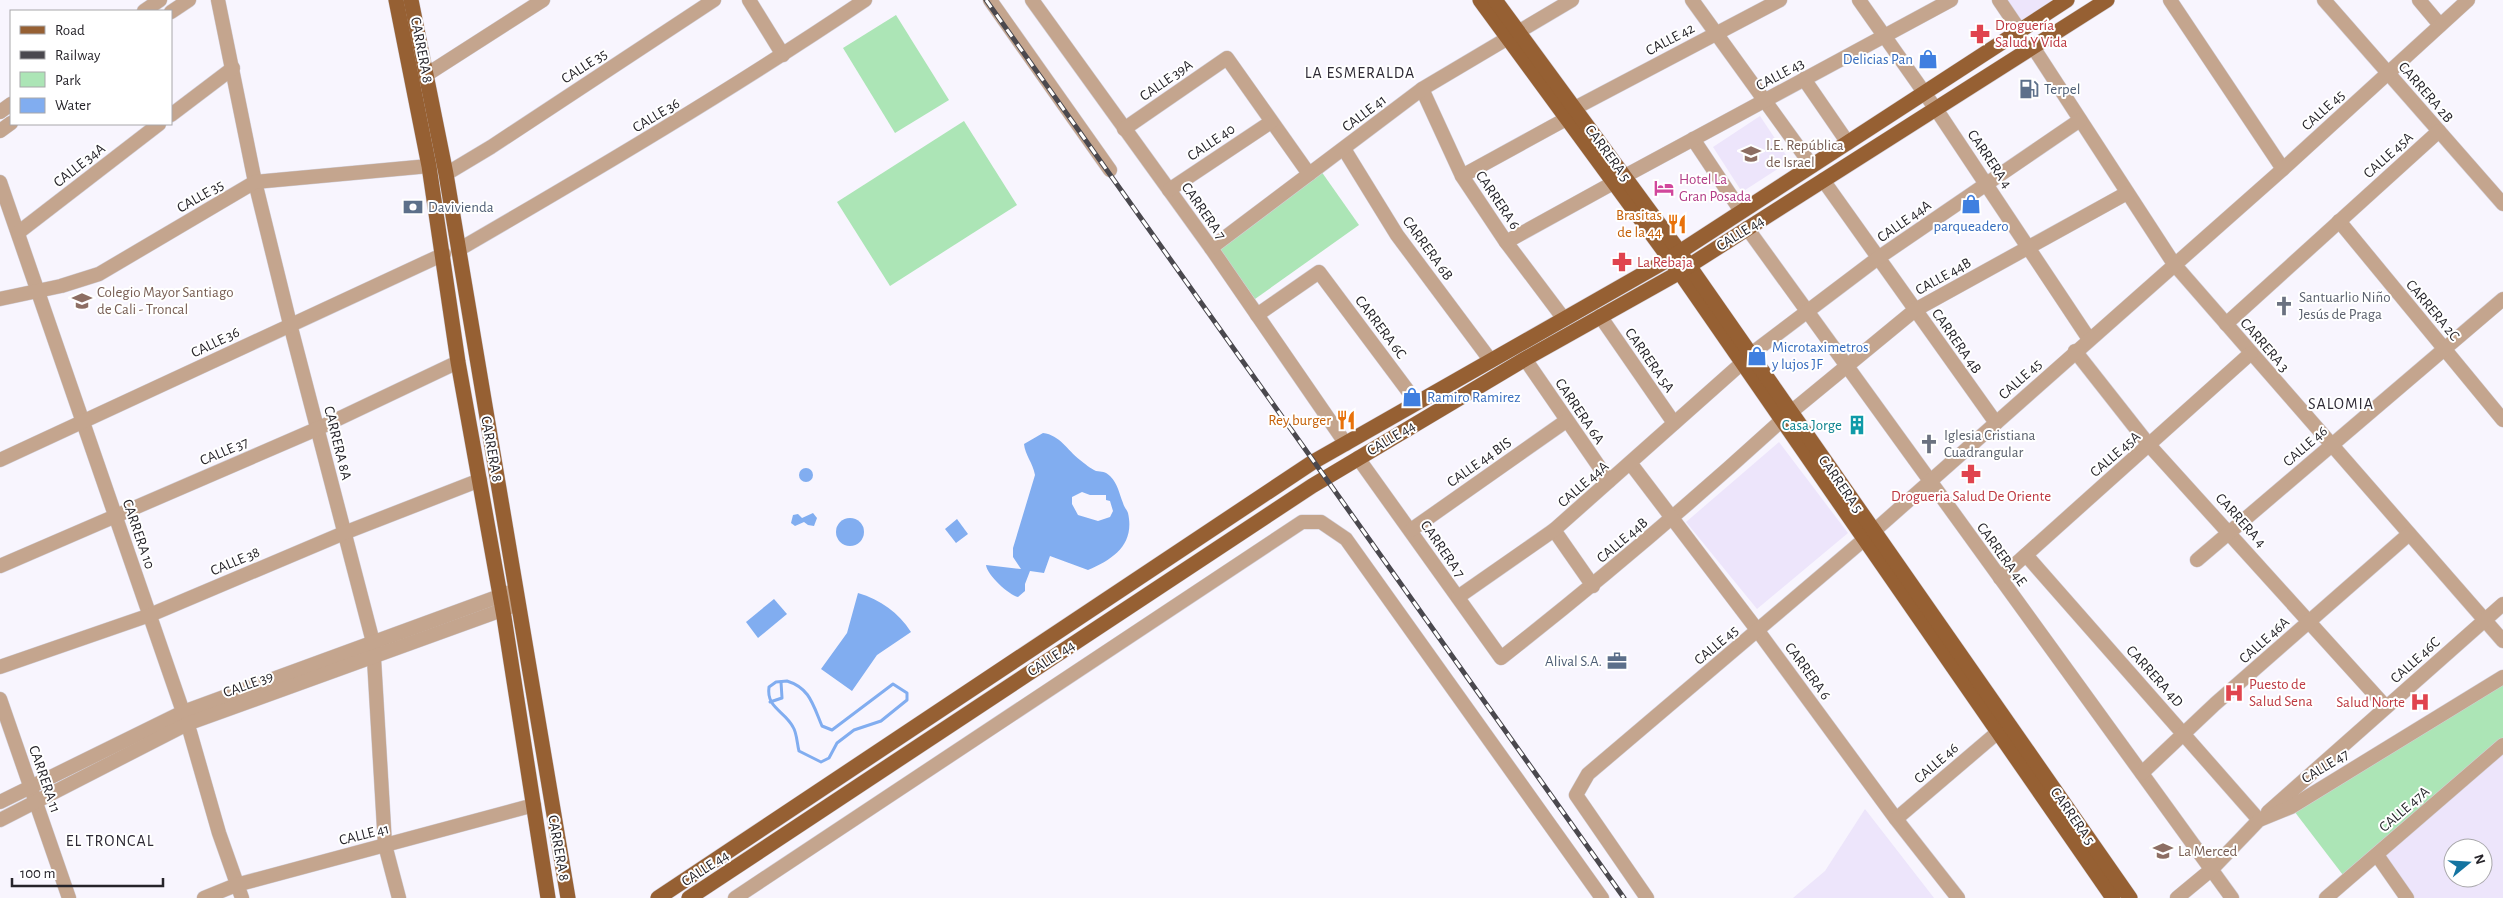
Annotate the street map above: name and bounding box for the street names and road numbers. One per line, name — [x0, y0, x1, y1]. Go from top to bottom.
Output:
street label: CARRERA 8 — [408, 16, 435, 84]
street label: CALLE 42 — [1643, 20, 1697, 58]
street label: CALLE 35 — [559, 46, 610, 87]
street label: CALLE 43 — [1754, 56, 1807, 93]
street label: CALLE 39A — [1137, 57, 1196, 104]
street label: CARRERA 2B — [2395, 59, 2456, 125]
street label: CALLE 45 — [2299, 87, 2348, 133]
street label: CALLE 41 — [1339, 92, 1389, 135]
street label: CALLE 36 — [630, 96, 682, 135]
street label: CALLE 40 — [1185, 121, 1238, 164]
street label: CARRERA 5 — [1582, 122, 1633, 184]
street label: CARRERA 4 — [1965, 127, 2015, 191]
street label: CALLE 45A — [2361, 129, 2416, 181]
street label: CALLE 34A — [51, 141, 108, 190]
street label: CARRERA 6 — [1473, 168, 1523, 232]
street label: CALLE 35 — [174, 177, 226, 216]
street label: CARRERA 7 — [1178, 180, 1229, 243]
street label: CALLE 44A — [1875, 197, 1934, 245]
street label: CALLE 44 — [1714, 213, 1767, 254]
street label: CARRERA 6B — [1400, 214, 1456, 283]
street label: CALLE 44B — [1913, 255, 1974, 298]
street label: CARRERA 2C — [2403, 277, 2462, 344]
street label: CARRERA 6C — [1352, 293, 1409, 362]
street label: CARRERA 4B — [1929, 306, 1984, 376]
street label: CARRERA 3 — [2237, 315, 2292, 375]
street label: CALLE 36 — [189, 324, 242, 361]
street label: CARRERA 5A — [1622, 325, 1677, 395]
street label: CALLE 45 — [1996, 356, 2045, 402]
street label: CARRERA 6A — [1552, 376, 1607, 447]
street label: CARRERA 8A — [321, 405, 354, 482]
street label: CARRERA 8 — [478, 415, 505, 483]
street label: CALLE 44 — [1365, 418, 1418, 459]
street label: CALLE 46 — [2280, 423, 2330, 469]
street label: CALLE 45A — [2087, 429, 2143, 480]
street label: CALLE 37 — [198, 435, 251, 468]
street label: CALLE 44 BIS — [1444, 435, 1514, 490]
street label: CARRERA 5 — [1815, 453, 1866, 516]
street label: CALLE 44A — [1555, 458, 1612, 510]
street label: CARRERA 4 — [2213, 490, 2269, 550]
street label: CARRERA 10 — [120, 497, 158, 571]
street label: CALLE 44B — [1594, 515, 1651, 566]
street label: CARRERA 7 — [1417, 518, 1468, 581]
street label: CARRERA 4E — [1974, 520, 2029, 589]
street label: CALLE 38 — [208, 544, 262, 579]
street label: CALLE 46A — [2236, 614, 2292, 667]
street label: CALLE 45 — [1692, 623, 1741, 668]
street label: CALLE 46C — [2388, 634, 2443, 686]
street label: CALLE 44 — [1025, 638, 1078, 679]
street label: CARRERA 6 — [1782, 640, 1833, 703]
street label: CARRERA 4D — [2123, 643, 2186, 710]
street label: CALLE 39 — [221, 669, 275, 700]
street label: CALLE 46 — [1911, 740, 1961, 786]
street label: CARRERA 11 — [26, 744, 63, 815]
street label: CALLE 47 — [2299, 747, 2351, 786]
street label: CALLE 47A — [2376, 784, 2432, 835]
street label: CARRERA 5 — [2047, 785, 2098, 848]
street label: CARRERA 8 — [545, 814, 572, 882]
street label: CALLE 41 — [338, 821, 391, 848]
street label: CALLE 44 — [679, 848, 732, 889]

